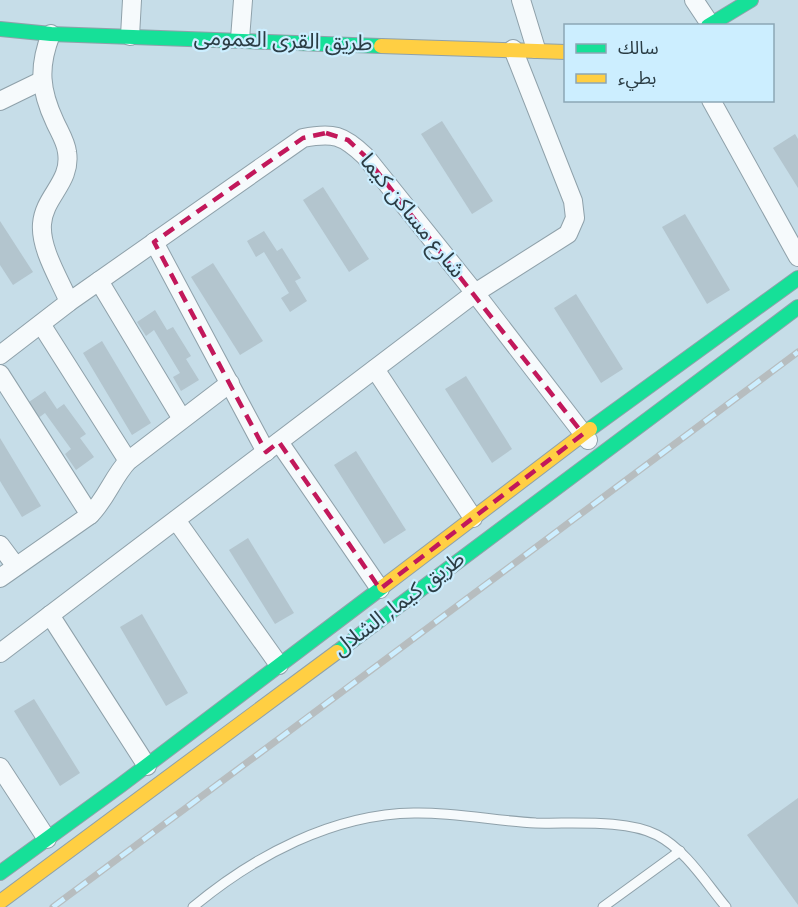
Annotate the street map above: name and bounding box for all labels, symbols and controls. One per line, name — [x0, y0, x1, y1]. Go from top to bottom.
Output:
street label: طريق القرى العمومى — [193, 21, 373, 61]
legend — [564, 24, 774, 102]
text: سالك — [618, 35, 659, 62]
text: بطيء — [618, 65, 656, 92]
street label: شارع مساكن كيما — [351, 147, 473, 285]
street label: طريق كيما, الشلال — [326, 543, 472, 665]

